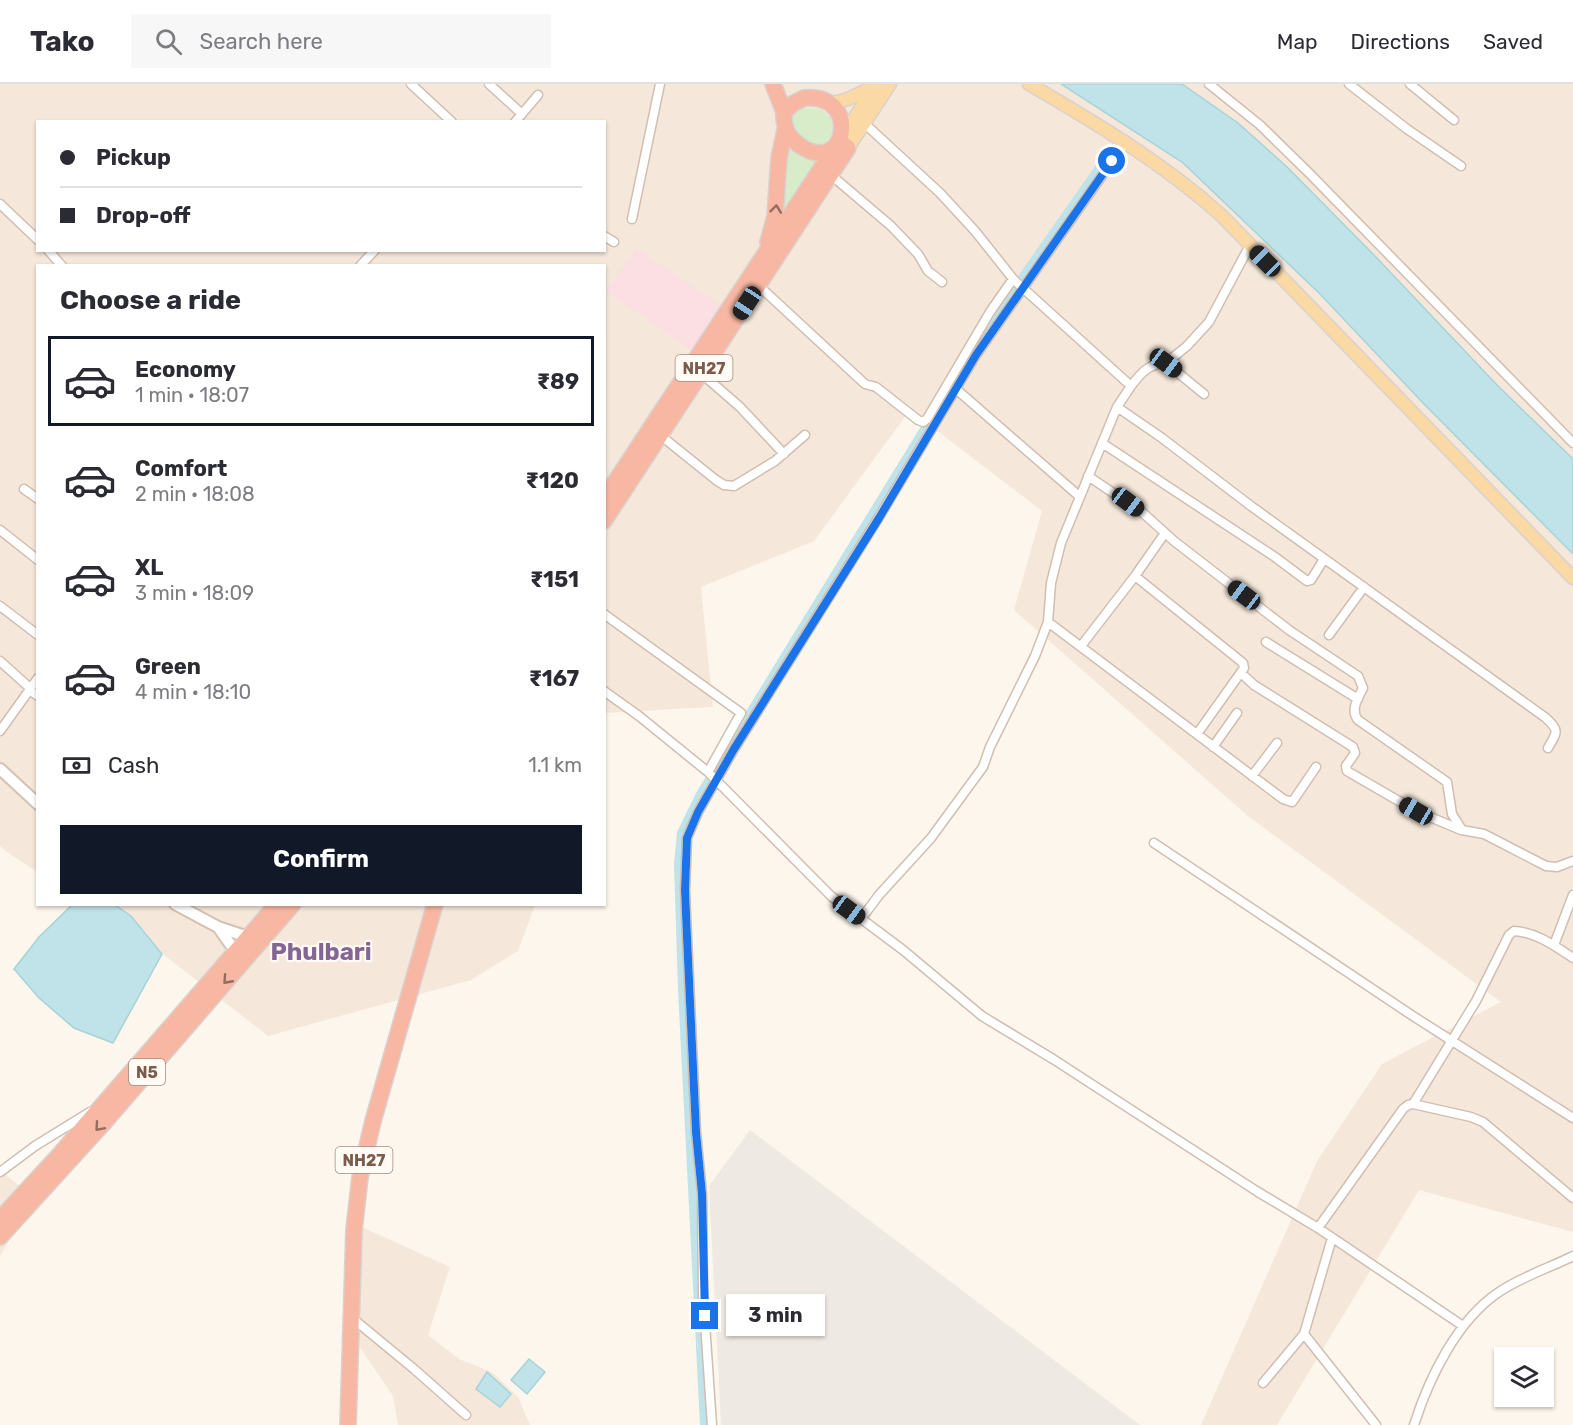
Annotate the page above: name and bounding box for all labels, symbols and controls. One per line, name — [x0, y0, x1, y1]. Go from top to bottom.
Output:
search box — [131, 14, 551, 68]
text: Tako — [30, 25, 95, 58]
icon: search — [152, 25, 185, 58]
text: Search here — [200, 28, 323, 55]
text: Map — [1277, 29, 1318, 54]
text: Directions — [1351, 29, 1450, 54]
text: Saved — [1483, 29, 1543, 54]
text: Pickup — [96, 144, 171, 171]
route start — [1098, 147, 1125, 174]
text: Drop-off — [96, 202, 191, 229]
one-way arrow — [769, 204, 781, 213]
car — [1246, 242, 1284, 280]
car — [730, 283, 764, 323]
text: Choose a ride — [60, 284, 241, 316]
car — [1146, 345, 1186, 381]
icon: car — [63, 354, 117, 408]
road number: NH27 — [676, 355, 732, 381]
text: Economy — [135, 356, 236, 383]
text: ₹89 — [537, 368, 579, 395]
text: 1 min · 18:07 — [135, 383, 249, 407]
icon: car — [63, 453, 117, 507]
text: Comfort — [135, 455, 227, 482]
text: ₹120 — [526, 467, 579, 494]
text: 2 min · 18:08 — [135, 482, 255, 506]
car — [1108, 484, 1148, 520]
icon: car — [63, 552, 117, 606]
text: XL — [135, 554, 163, 581]
text: ₹151 — [530, 566, 579, 593]
car — [1224, 577, 1264, 613]
text: 3 min · 18:09 — [135, 581, 254, 605]
icon: car — [63, 651, 117, 705]
text: Green — [135, 653, 201, 680]
text: ₹167 — [529, 665, 579, 692]
text: 4 min · 18:10 — [135, 680, 251, 704]
icon: cash — [60, 749, 93, 782]
text: Cash — [108, 752, 159, 779]
text: 1.1 km — [528, 753, 582, 777]
car — [1396, 794, 1436, 828]
button: Confirm — [60, 825, 582, 894]
car — [829, 892, 869, 928]
district label: Phulbari — [270, 938, 372, 966]
one-way arrow — [223, 973, 234, 984]
road number: N5 — [129, 1059, 165, 1085]
one-way arrow — [96, 1121, 107, 1132]
road number: NH27 — [336, 1147, 392, 1173]
callout: 3 min — [726, 1295, 825, 1337]
route end — [691, 1302, 718, 1329]
text: 3 min — [748, 1303, 803, 1327]
map controls — [1494, 1347, 1554, 1407]
button: layers — [1494, 1347, 1554, 1407]

